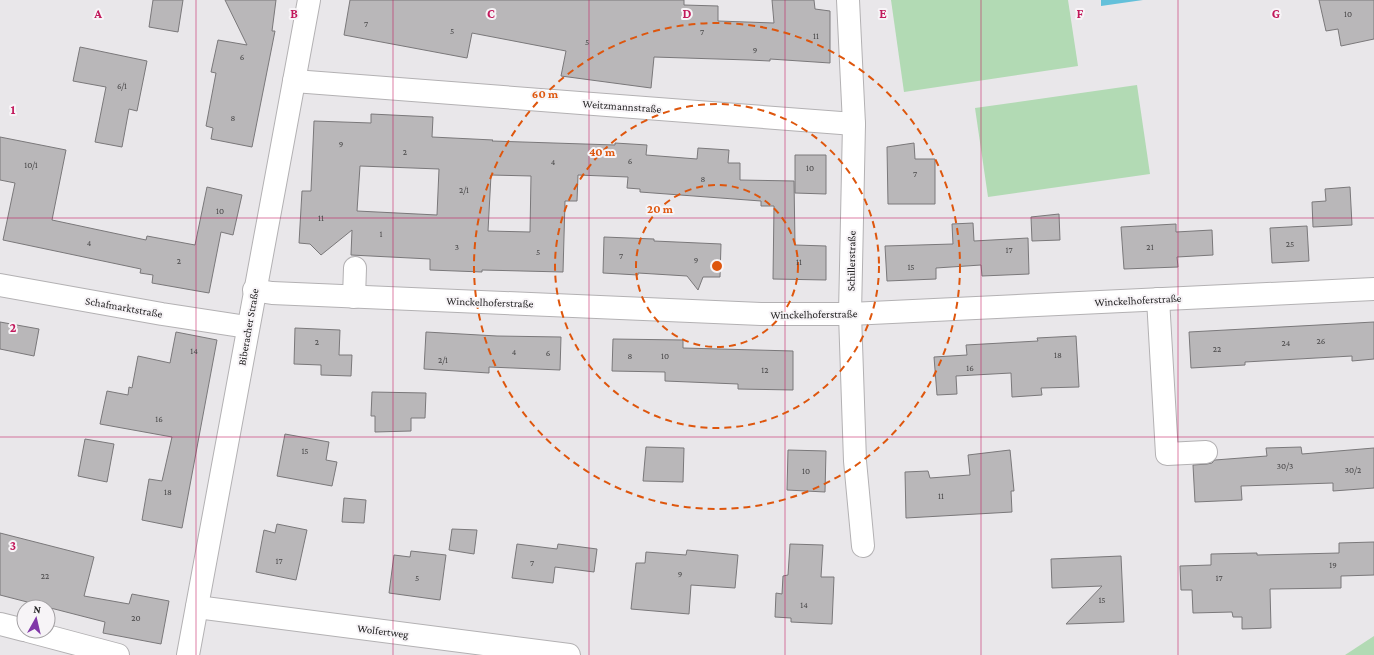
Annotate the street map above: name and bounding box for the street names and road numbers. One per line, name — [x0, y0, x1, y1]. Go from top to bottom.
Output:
street label: Weitzmannstraße — [582, 97, 662, 115]
street label: Schillerstraße — [844, 230, 858, 291]
street label: Biberacher Straße — [235, 287, 261, 366]
street label: Winckelhoferstraße — [1094, 292, 1182, 308]
street label: Schafmarktstraße — [84, 294, 164, 320]
street label: Winckelhoferstraße — [446, 294, 534, 310]
street label: Winckelhoferstraße — [770, 307, 858, 321]
street label: Wolfertweg — [357, 622, 410, 641]

